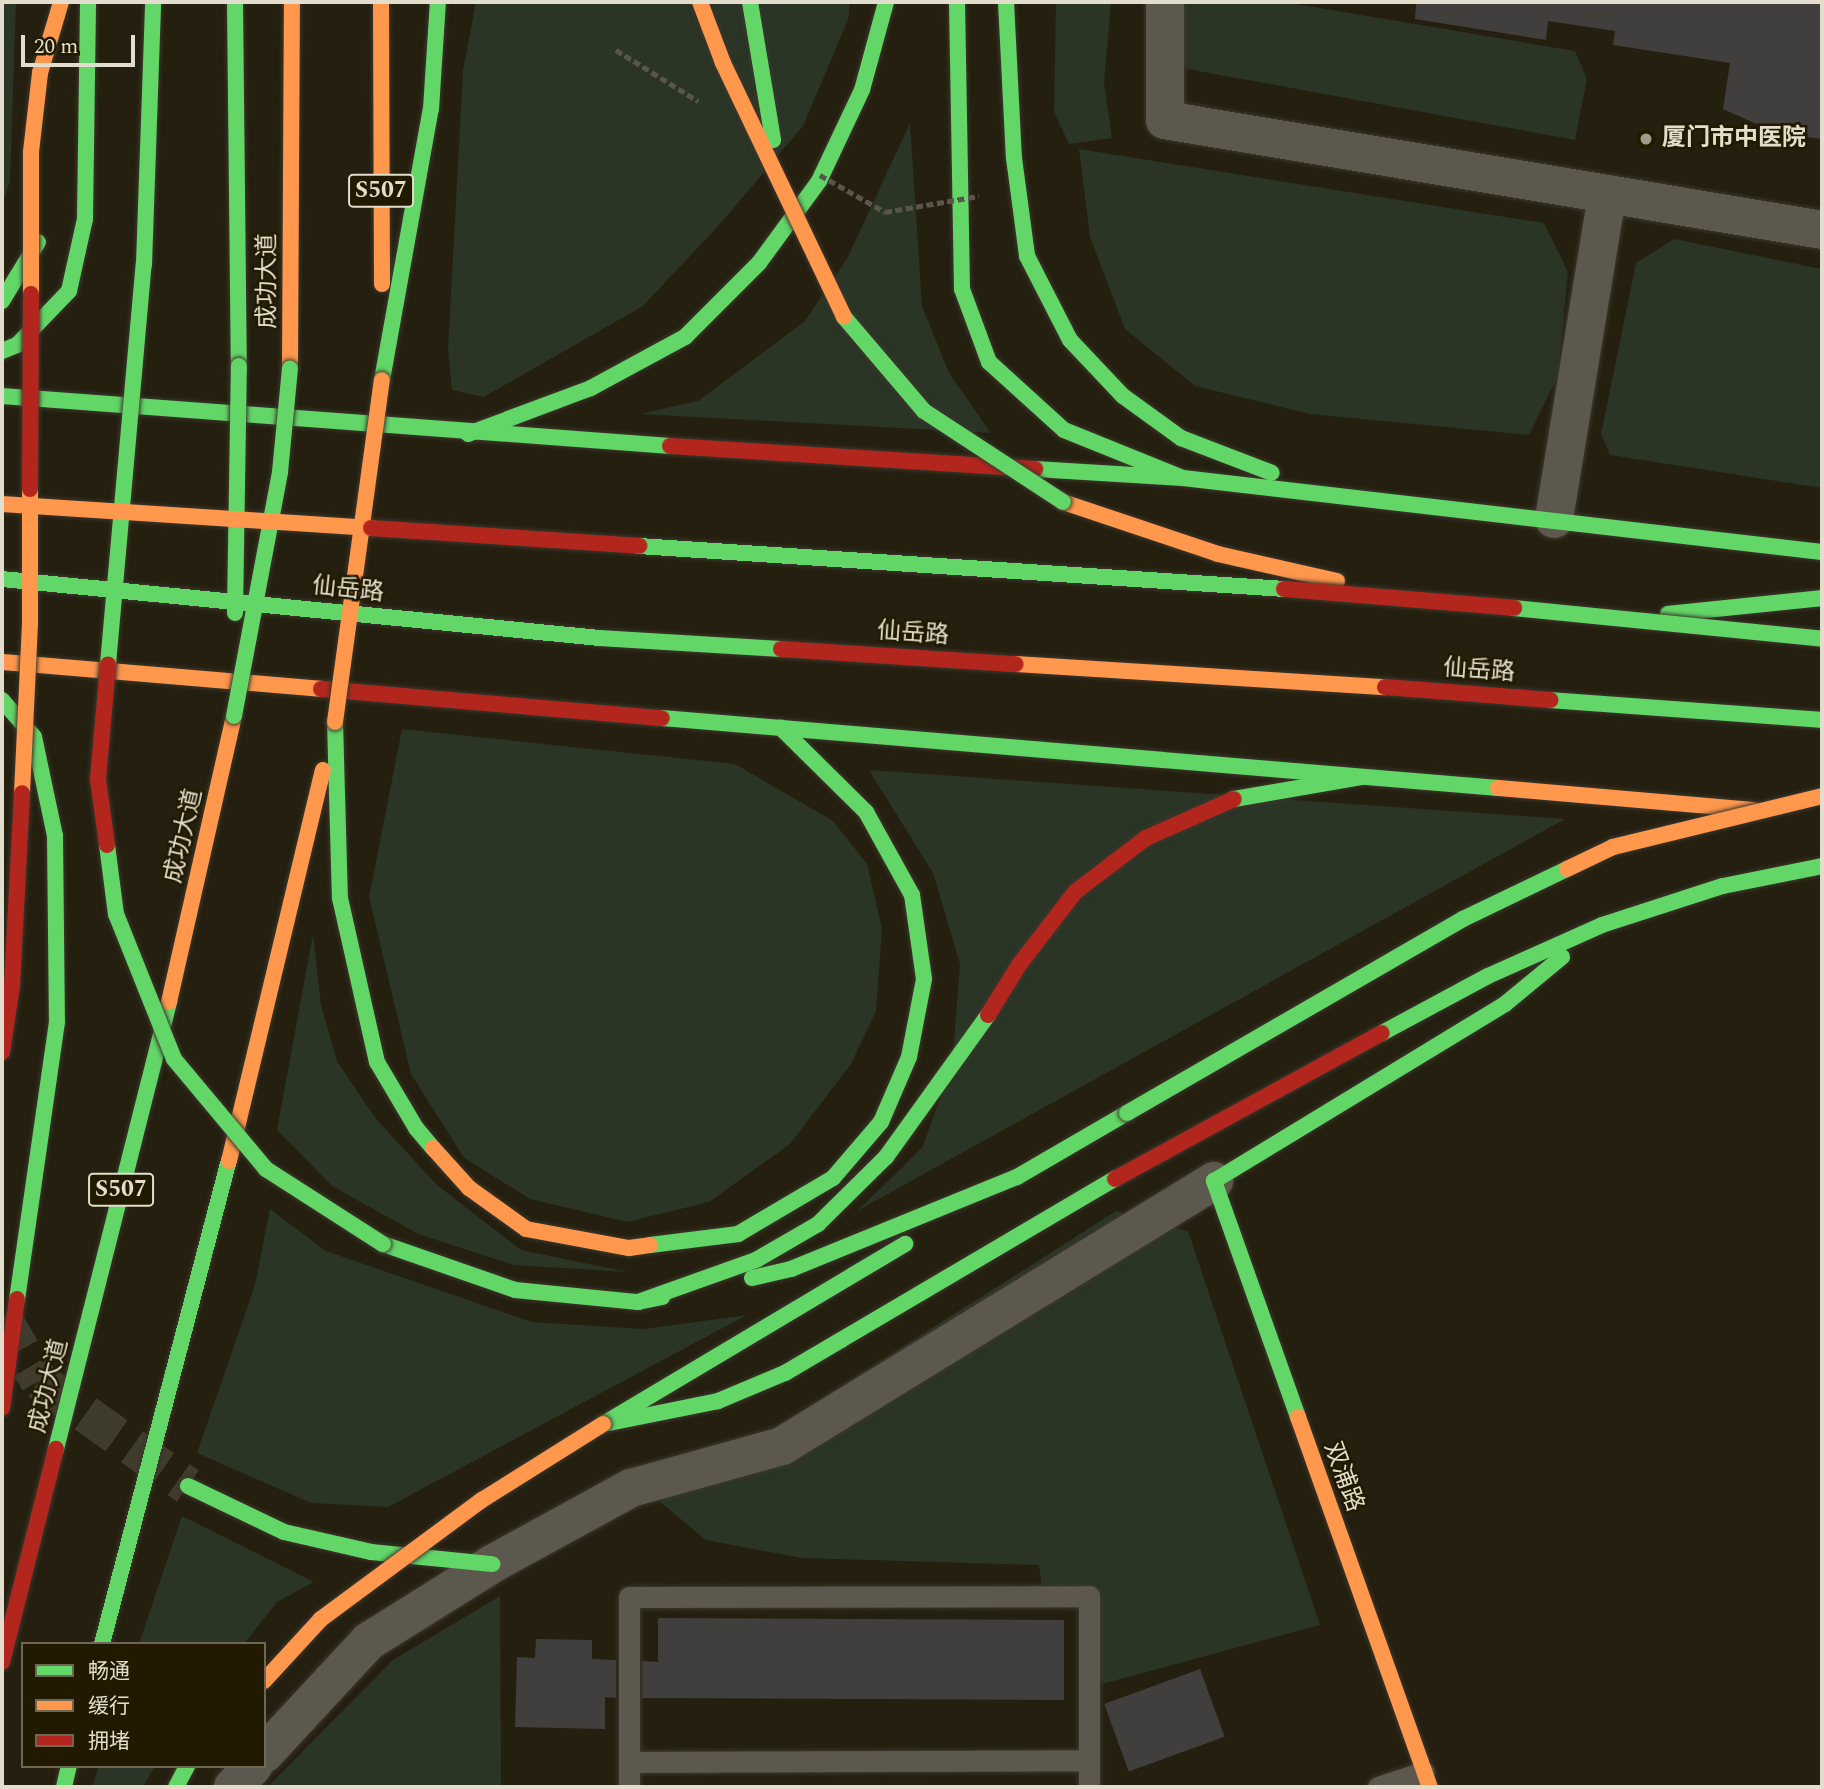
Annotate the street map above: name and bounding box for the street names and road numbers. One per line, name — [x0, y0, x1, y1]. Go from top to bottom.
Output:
road number: S507 — [348, 172, 414, 210]
street label: 成功大道 — [254, 233, 282, 329]
street label: 仙岳路 — [311, 572, 385, 608]
street label: 仙岳路 — [876, 617, 950, 651]
street label: 仙岳路 — [1442, 654, 1516, 688]
street label: 成功大道 — [159, 786, 209, 886]
road number: S507 — [88, 1170, 154, 1210]
street label: 成功大道 — [23, 1336, 75, 1436]
street label: 双浦路 — [1317, 1438, 1369, 1516]

